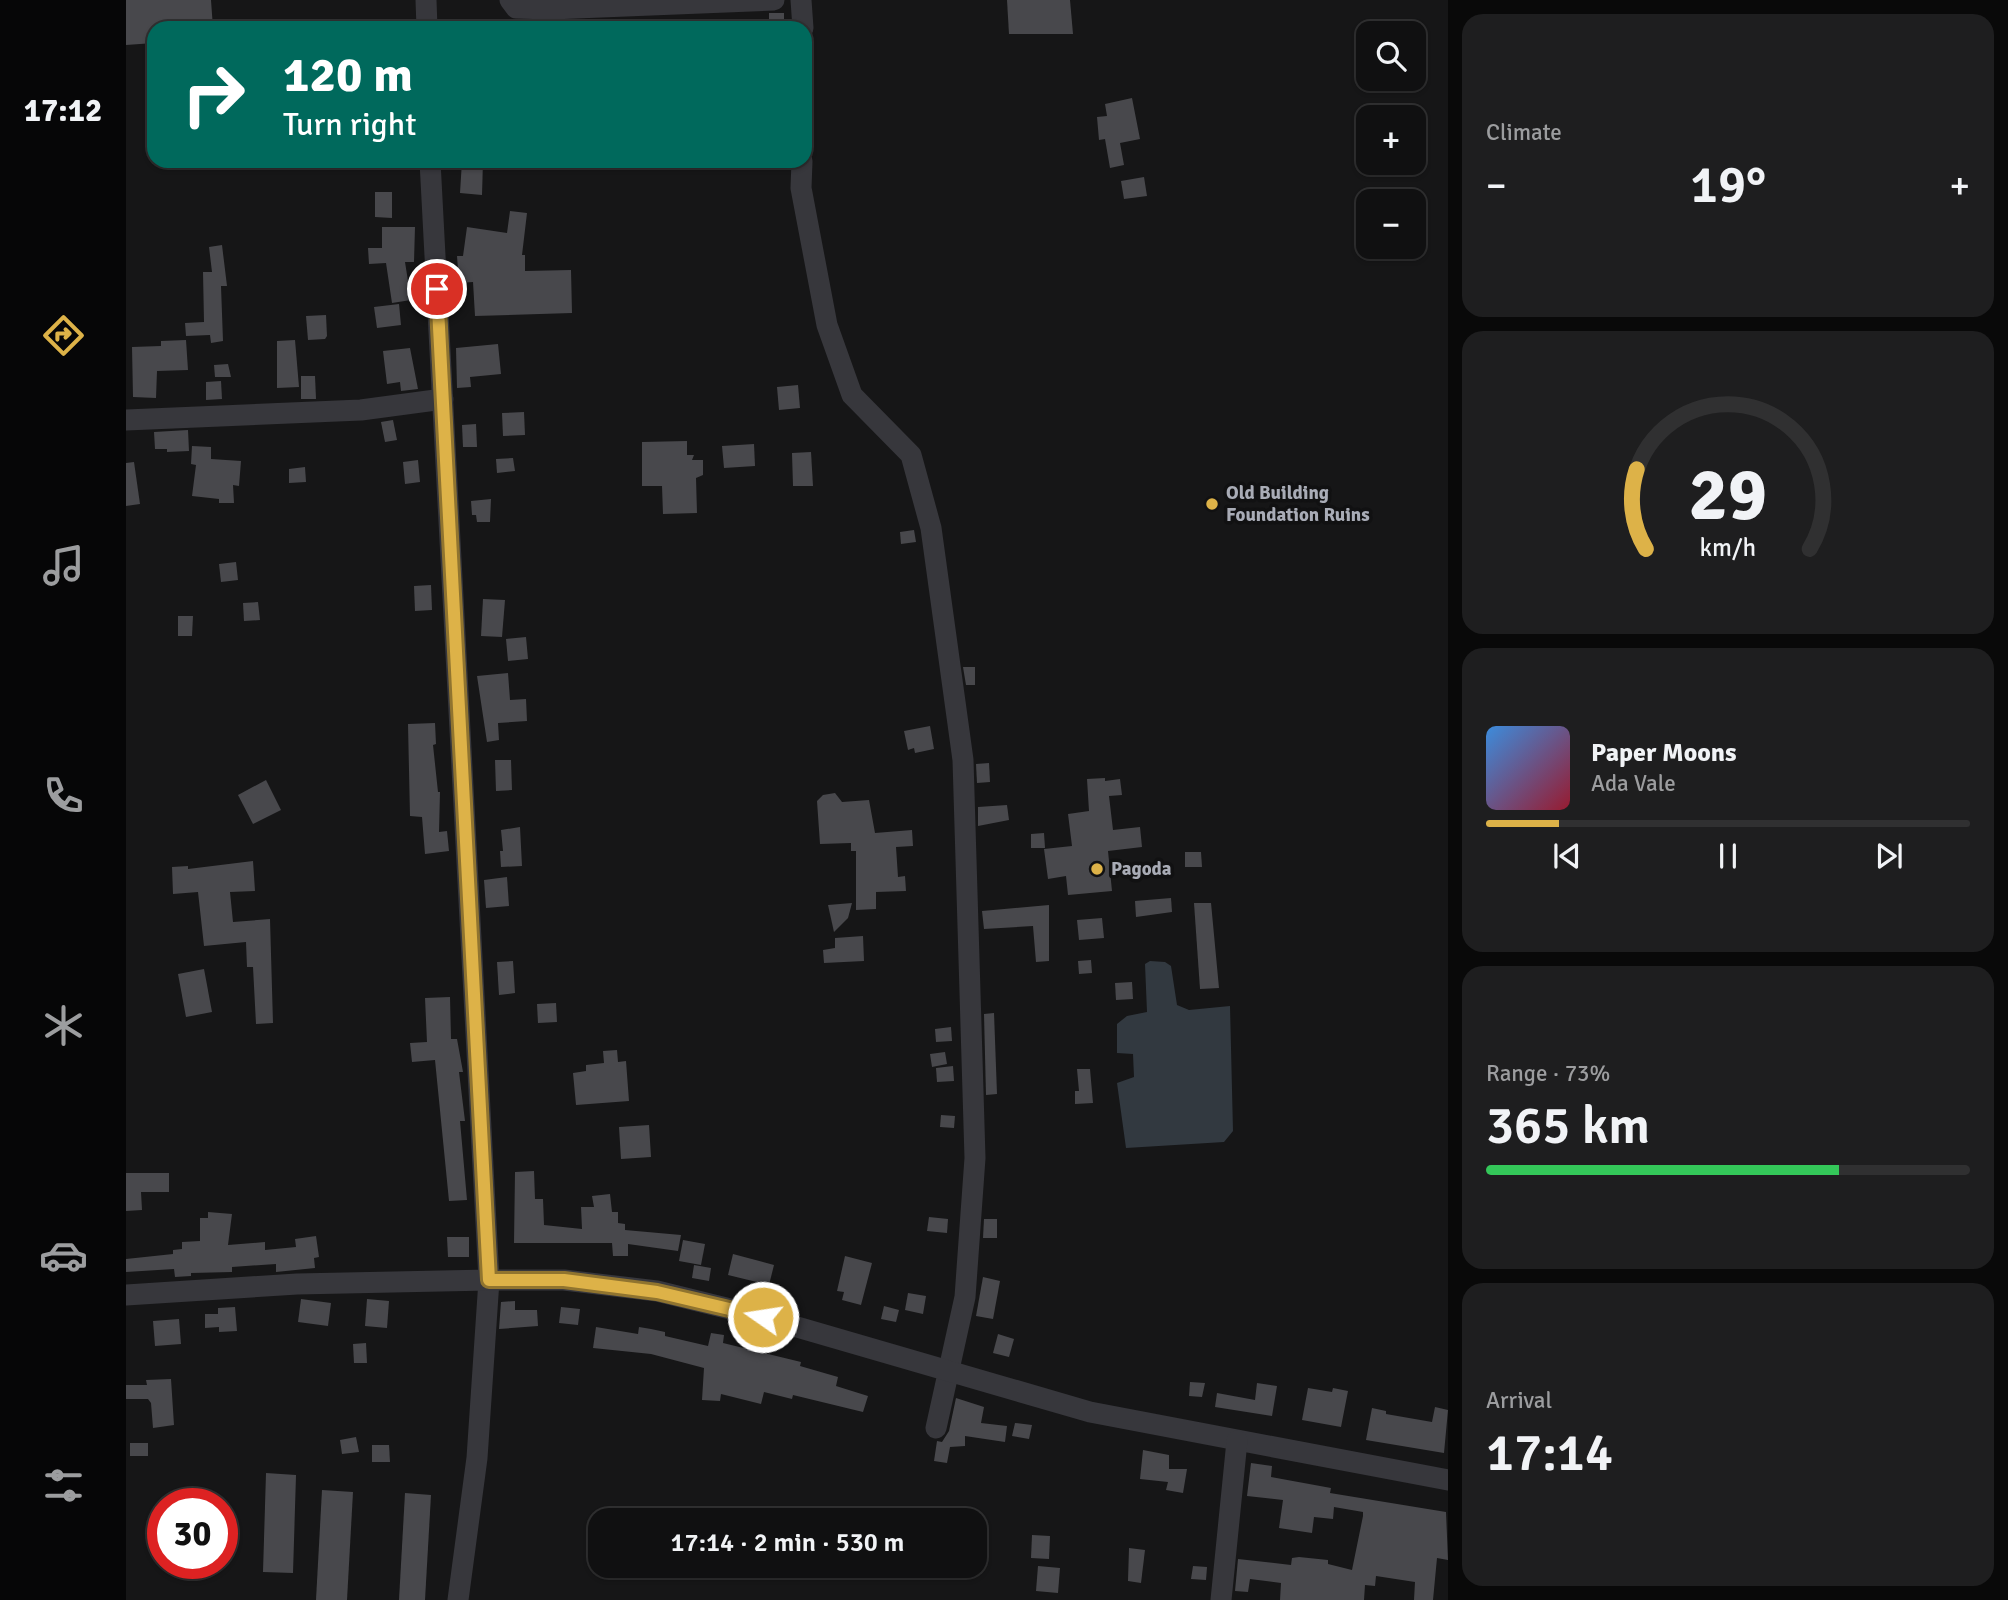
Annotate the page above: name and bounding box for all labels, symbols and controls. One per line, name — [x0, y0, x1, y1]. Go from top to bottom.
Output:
map controls — [1356, 21, 1426, 259]
button: search — [1356, 21, 1426, 91]
text: 120 m — [283, 45, 413, 105]
icon: right — [168, 49, 259, 140]
text: 17:12 — [24, 91, 102, 130]
text: Turn right — [283, 105, 416, 144]
button: + — [1356, 105, 1426, 175]
text: Climate — [1486, 118, 1562, 147]
text: 19° — [1690, 153, 1766, 217]
text: − — [1486, 162, 1507, 209]
text: + — [1949, 162, 1970, 209]
button: − — [1356, 189, 1426, 259]
pin — [407, 259, 467, 319]
icon: arrive — [418, 270, 456, 308]
icon: directions — [39, 311, 88, 360]
text: 29 — [1689, 451, 1767, 540]
place label: Old Building Foundation Ruins — [1226, 481, 1370, 527]
marker: Old Building Foundation Ruins — [1204, 496, 1220, 512]
text: km/h — [1700, 532, 1756, 563]
icon: music — [39, 541, 88, 590]
text: Paper Moons — [1591, 737, 1737, 769]
text: Ada Vale — [1591, 769, 1676, 798]
icon: phone — [39, 771, 88, 820]
icon: previous — [1548, 837, 1586, 875]
icon: pause — [1709, 837, 1747, 875]
icon: next — [1870, 837, 1908, 875]
place label: Pagoda — [1111, 857, 1172, 881]
marker: Pagoda — [1089, 861, 1105, 877]
icon: climate — [39, 1001, 88, 1050]
text: Range · 73% — [1486, 1059, 1610, 1088]
text: 365 km — [1486, 1094, 1650, 1158]
icon: car — [39, 1231, 88, 1280]
position arrow — [726, 1280, 800, 1354]
text: Arrival — [1486, 1386, 1552, 1415]
text: 17:14 — [1486, 1421, 1613, 1485]
icon: filters — [39, 1461, 88, 1510]
speed limit sign: 30 — [147, 1488, 238, 1579]
text: 17:14 · 2 min · 530 m — [671, 1527, 904, 1559]

